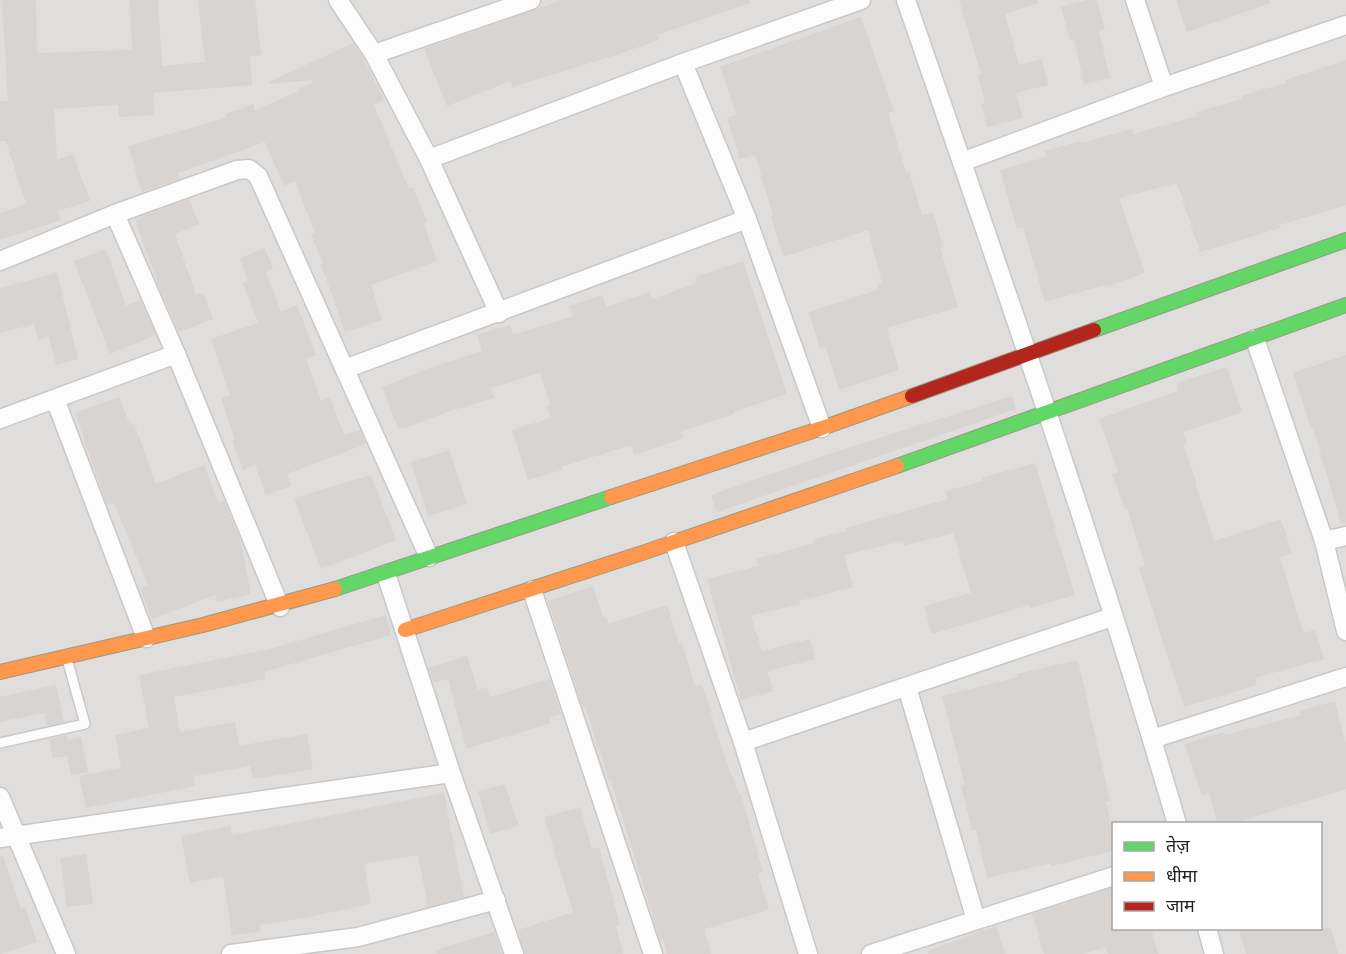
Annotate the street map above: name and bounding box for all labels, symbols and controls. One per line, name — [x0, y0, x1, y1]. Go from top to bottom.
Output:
legend — [1112, 822, 1322, 930]
text: तेज़ — [1166, 835, 1190, 857]
text: धीमा — [1166, 865, 1197, 887]
text: जाम — [1166, 895, 1196, 917]

